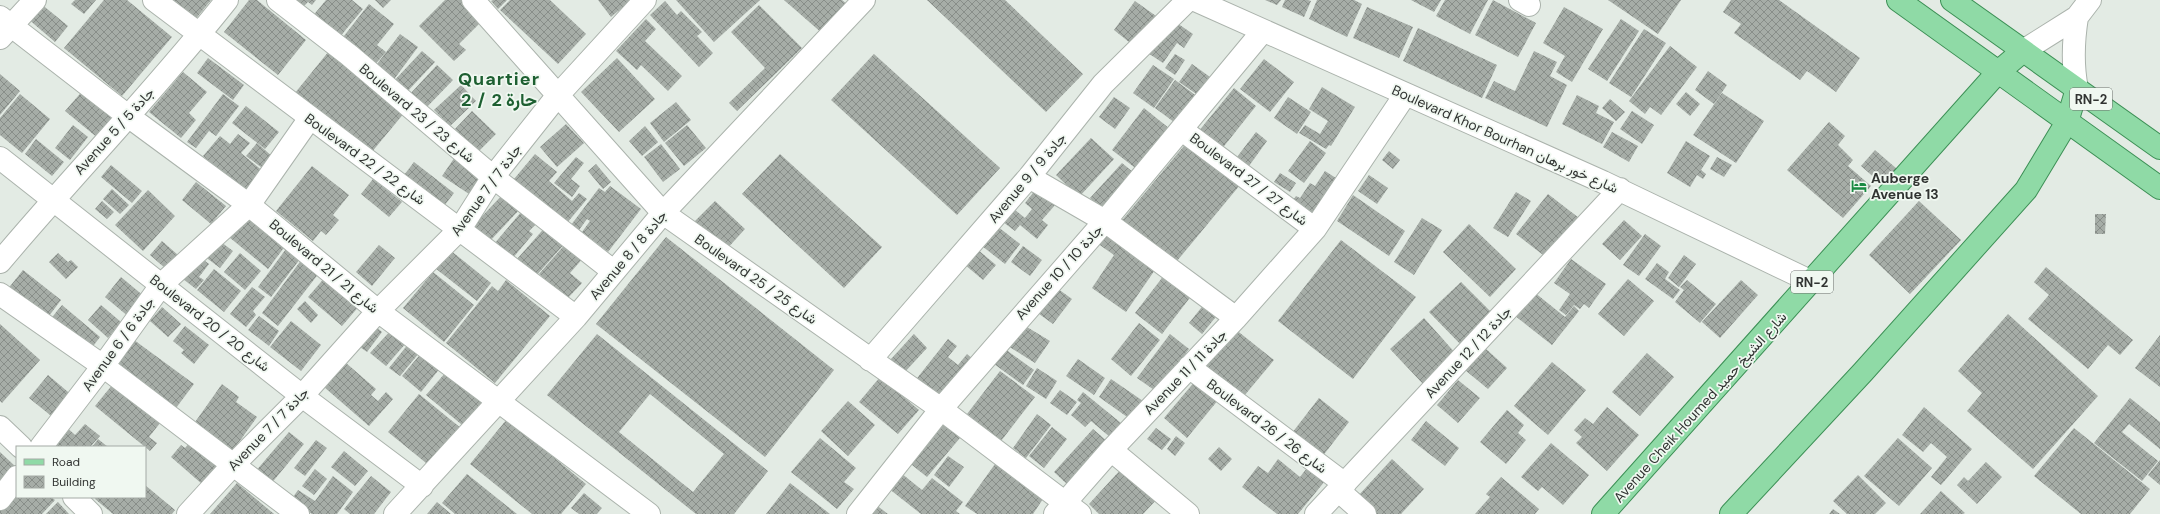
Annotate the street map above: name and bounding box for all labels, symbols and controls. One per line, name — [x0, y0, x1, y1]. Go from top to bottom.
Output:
street label: Boulevard 23 / شارع 23 — [354, 59, 478, 168]
district label: Quartier 2 / حارة 2 — [458, 67, 540, 112]
street label: Boulevard Khor Bourhan شارع خور برهان — [1388, 81, 1621, 199]
street label: Avenue 5 / جادة 5 — [70, 84, 158, 178]
road number: RN-2 — [2070, 88, 2112, 110]
street label: Boulevard 22 / شارع 22 — [300, 109, 429, 210]
street label: Avenue 9 / جادة 9 — [984, 129, 1070, 227]
street label: Boulevard 27 / شارع 27 — [1185, 129, 1312, 231]
street label: Avenue 7 / جادة 7 — [447, 141, 525, 239]
place label: Auberge Avenue 13 — [1871, 169, 1939, 203]
hotel icon: Auberge Avenue 13 — [1850, 177, 1868, 195]
street label: Avenue 8 / جادة 8 — [585, 207, 671, 303]
street label: Boulevard 21 / شارع 21 — [264, 215, 382, 319]
street label: Avenue 10 / جادة 10 — [1011, 221, 1107, 323]
street label: Boulevard 25 / شارع 25 — [690, 230, 821, 330]
street label: Boulevard 20 / شارع 20 — [145, 271, 274, 377]
road number: RN-2 — [1791, 271, 1833, 293]
street label: Avenue 6 / جادة 6 — [78, 293, 158, 395]
street label: Avenue 12 / جادة 12 — [1421, 302, 1515, 402]
street label: Avenue Cheik Houmed شارع الشيخ حميد — [1610, 308, 1792, 507]
street label: Avenue 11 / جادة 11 — [1140, 326, 1230, 418]
street label: Boulevard 26 / شارع 26 — [1202, 375, 1331, 479]
street label: Avenue 7 / جادة 7 — [224, 383, 312, 475]
legend — [16, 446, 146, 498]
text: Road — [52, 454, 80, 470]
text: Building — [52, 474, 96, 490]

